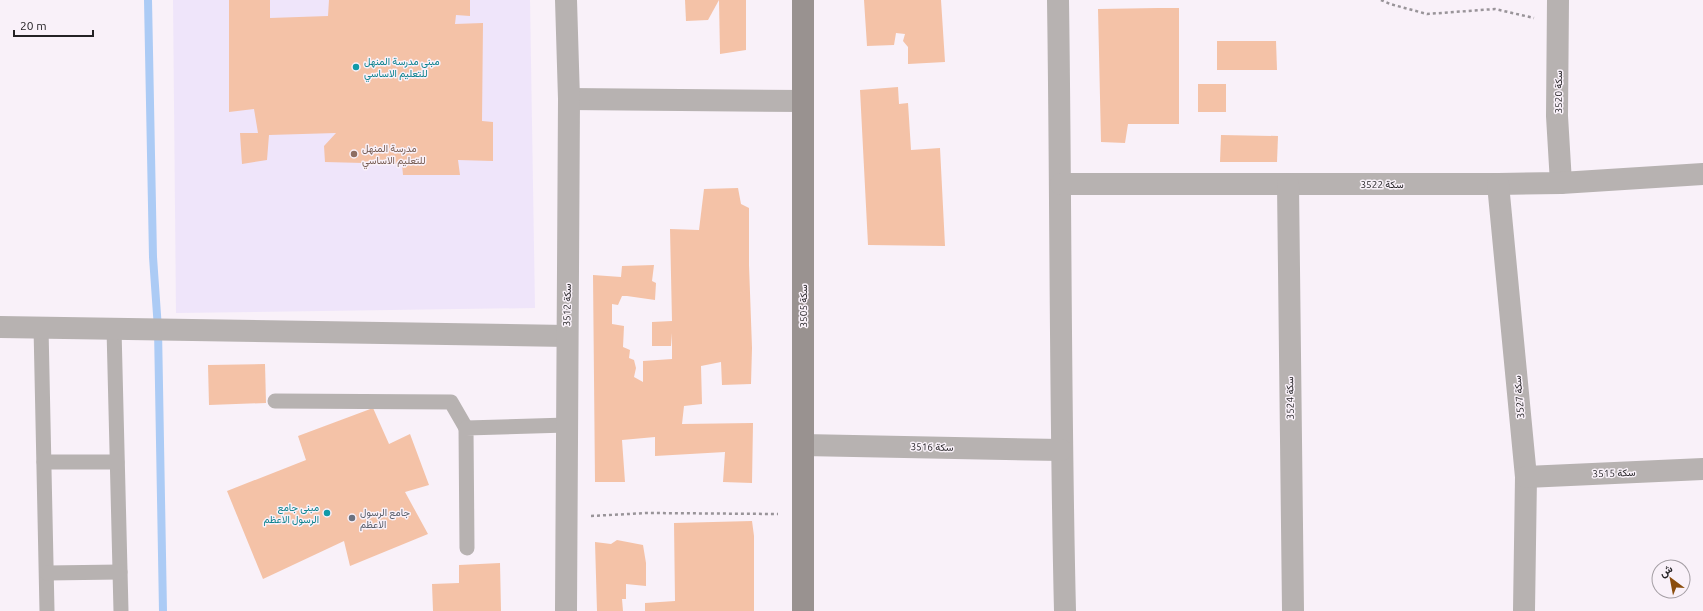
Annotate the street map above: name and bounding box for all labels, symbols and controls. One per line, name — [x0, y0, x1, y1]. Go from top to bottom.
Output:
scale bar — [14, 12, 93, 38]
text: 20 m — [20, 19, 47, 32]
place label: مبنى مدرسة المنهل للتعليم الاساسي — [364, 56, 440, 82]
marker: مبنى مدرسة المنهل للتعليم الاساسي — [351, 62, 361, 72]
street label: سكة 3520 — [1553, 70, 1564, 114]
place label: مدرسة المنهل للتعليم الاساسي — [362, 143, 426, 169]
marker: مدرسة المنهل للتعليم الاساسي — [349, 149, 359, 159]
street label: سكة 3522 — [1360, 179, 1404, 190]
street label: سكة 3512 — [561, 283, 573, 327]
street label: سكة 3505 — [798, 284, 809, 328]
street label: سكة 3527 — [1512, 375, 1526, 419]
street label: سكة 3524 — [1284, 376, 1296, 420]
street label: سكة 3516 — [910, 441, 954, 453]
street label: سكة 3515 — [1592, 467, 1636, 479]
place label: مبنى جامع الرسول الاعظم — [263, 502, 319, 526]
place label: جامع الرسول الاعظم — [360, 507, 410, 531]
marker: مبنى جامع الرسول الاعظم — [322, 508, 332, 518]
marker: جامع الرسول الاعظم — [347, 513, 357, 523]
north arrow — [1651, 559, 1691, 599]
text: ش — [1657, 562, 1675, 580]

